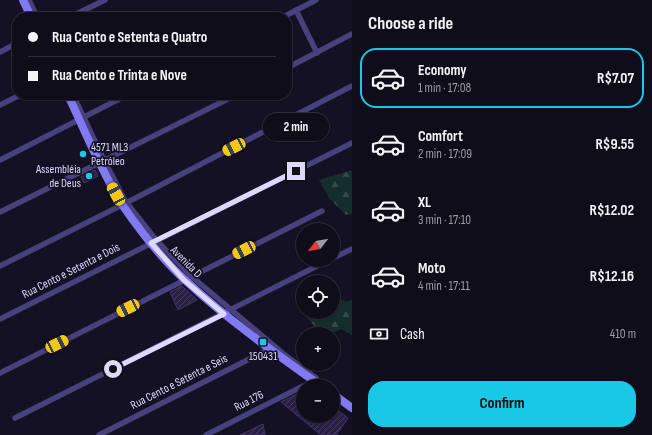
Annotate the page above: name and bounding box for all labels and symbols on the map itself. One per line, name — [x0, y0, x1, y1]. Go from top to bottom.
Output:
callout: 2 min — [263, 113, 329, 141]
car — [221, 136, 247, 158]
place label: 4571 ML3 Petróleo — [91, 140, 128, 169]
marker: 4571 ML3 Petróleo — [78, 149, 88, 159]
place label: Assembléia de Deus — [35, 162, 81, 191]
route end — [287, 162, 305, 180]
marker: Assembléia de Deus — [84, 171, 94, 181]
car — [105, 181, 127, 207]
north arrow — [296, 223, 340, 267]
car — [231, 239, 257, 261]
street label: Rua Cento e Setenta e Dois — [20, 240, 122, 302]
street label: Avenida D — [166, 242, 205, 281]
car — [115, 297, 141, 319]
car — [44, 333, 70, 355]
marker: 150431 — [258, 337, 268, 347]
place label: 150431 — [249, 349, 278, 364]
street label: Rua Cento e Setenta e Seis — [128, 351, 230, 413]
route start — [104, 360, 122, 378]
street label: Rua 176 — [232, 387, 266, 415]

